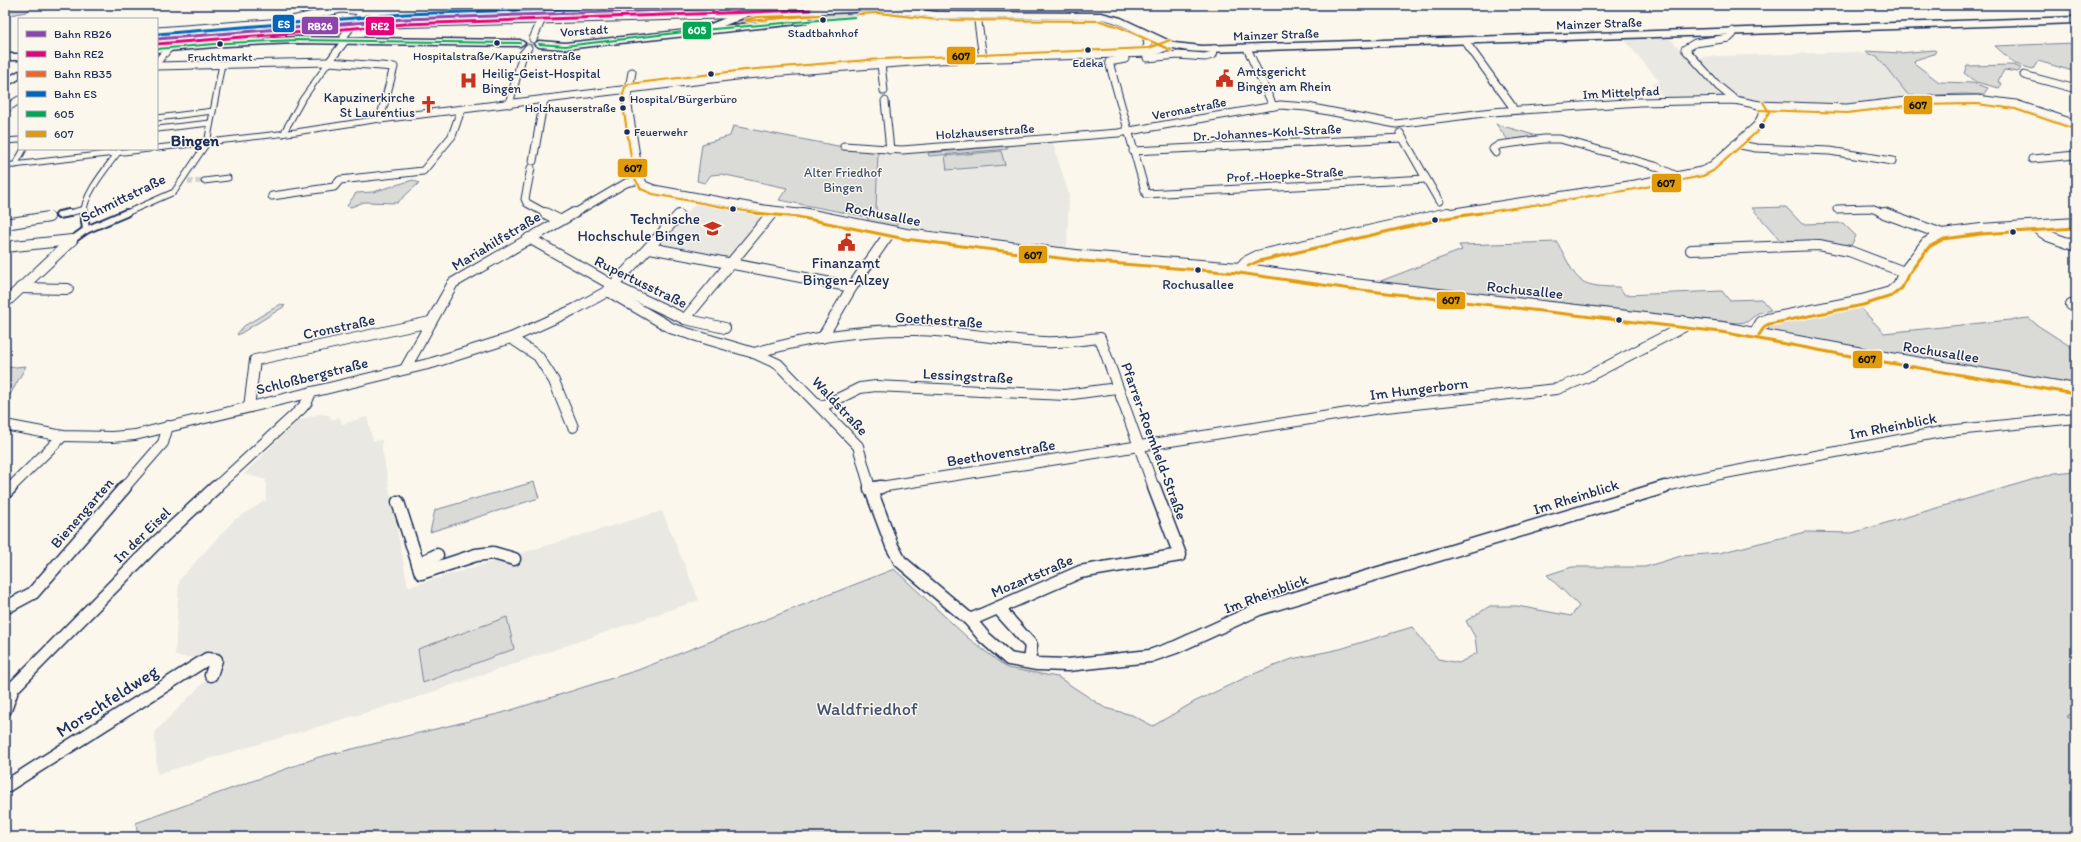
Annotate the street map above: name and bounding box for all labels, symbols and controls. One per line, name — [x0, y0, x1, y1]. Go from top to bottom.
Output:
line badge: ES — [272, 14, 295, 33]
marker: Stadtbahnhof — [818, 15, 828, 25]
street label: Mainzer Straße — [1556, 15, 1642, 32]
line badge: RB26 — [301, 16, 339, 35]
line badge: RE2 — [365, 16, 395, 36]
legend — [18, 18, 158, 150]
text: ES — [278, 18, 290, 31]
text: RB26 — [307, 20, 333, 33]
text: RE2 — [371, 20, 389, 33]
street label: Vorstadt — [560, 21, 609, 40]
line badge: 605 — [682, 21, 712, 40]
text: 605 — [688, 24, 706, 37]
place label: Stadtbahnhof — [788, 26, 859, 40]
street label: Mainzer Straße — [1233, 26, 1319, 43]
text: Bahn RB26 — [54, 27, 112, 41]
marker: Hospitalstraße/Kapuzinerstraße — [492, 38, 502, 48]
marker: Fruchtmarkt — [215, 39, 225, 49]
marker: Edeka — [1083, 45, 1093, 55]
line badge: 607 — [946, 46, 976, 65]
text: Bahn RE2 — [54, 47, 105, 61]
place label: Hospitalstraße/Kapuzinerstraße — [413, 49, 581, 63]
place label: Fruchtmarkt — [188, 50, 253, 64]
text: 607 — [952, 50, 971, 63]
place label: Edeka — [1073, 56, 1104, 70]
place label: Amtsgericht Bingen am Rhein — [1237, 64, 1332, 94]
place label: Heilig-Geist-Hospital Bingen — [482, 66, 601, 96]
text: Bahn RB35 — [54, 67, 112, 81]
public building icon: Amtsgericht Bingen am Rhein — [1214, 68, 1234, 88]
unlabelled marker — [706, 69, 716, 79]
hospital icon: Heilig-Geist-Hospital Bingen — [459, 70, 479, 90]
street label: Im Mittelpfad — [1582, 83, 1660, 102]
text: Bahn ES — [54, 87, 97, 101]
place label: Kapuzinerkirche St Laurentius — [324, 90, 415, 120]
place label: Hospital/Bürgerbüro — [630, 92, 737, 106]
church icon: Kapuzinerkirche St Laurentius — [418, 94, 438, 114]
marker: Hospital/Bürgerbüro — [617, 94, 627, 104]
street label: Veronastraße — [1151, 94, 1227, 123]
line badge: 607 — [1903, 95, 1933, 115]
text: 607 — [1909, 99, 1928, 112]
place label: Holzhauserstraße — [525, 101, 616, 115]
marker: Holzhauserstraße — [618, 103, 628, 113]
text: 605 — [54, 107, 74, 121]
street label: Holzhauserstraße — [935, 121, 1035, 142]
street label: Dr.-Johannes-Kohl-Straße — [1192, 121, 1342, 144]
unlabelled marker — [1757, 121, 1767, 131]
place label: Feuerwehr — [634, 125, 688, 139]
text: 607 — [54, 127, 74, 141]
marker: Feuerwehr — [622, 127, 632, 137]
district label: Bingen — [171, 131, 220, 151]
line badge: 607 — [617, 158, 648, 178]
text: 607 — [624, 162, 643, 175]
street label: Prof.-Hoepke-Straße — [1226, 164, 1344, 185]
park label: Alter Friedhof Bingen — [804, 165, 882, 195]
street label: Schmittstraße — [78, 170, 168, 226]
line badge: 607 — [1651, 173, 1682, 193]
text: 607 — [1657, 177, 1676, 190]
street label: Rochusallee — [844, 198, 922, 230]
unlabelled marker — [728, 204, 738, 214]
street label: Mariahilfstraße — [448, 207, 544, 275]
place label: Technische Hochschule Bingen — [577, 210, 700, 245]
unlabelled marker — [1430, 215, 1440, 225]
school or university icon: Technische Hochschule Bingen — [703, 218, 723, 238]
unlabelled marker — [2008, 227, 2018, 237]
public building icon: Finanzamt Bingen-Alzey — [836, 232, 856, 252]
line badge: 607 — [1018, 245, 1048, 264]
text: 607 — [1024, 249, 1043, 262]
street label: Rupertusstraße — [592, 252, 690, 312]
place label: Finanzamt Bingen-Alzey — [803, 254, 889, 289]
marker: Rochusallee — [1193, 265, 1203, 275]
place label: Rochusallee — [1162, 276, 1234, 293]
street label: Rochusallee — [1486, 277, 1564, 303]
line badge: 607 — [1436, 291, 1466, 310]
text: 607 — [1442, 294, 1461, 307]
street label: Goethestraße — [895, 308, 983, 332]
street label: Cronstraße — [301, 311, 377, 343]
unlabelled marker — [1614, 315, 1624, 325]
street label: Rochusallee — [1902, 337, 1980, 367]
line badge: 607 — [1852, 350, 1883, 369]
street label: Schloßbergstraße — [254, 353, 370, 399]
text: 607 — [1858, 353, 1877, 366]
street label: Pfarrer-Roemheld-Straße — [1117, 360, 1191, 522]
unlabelled marker — [1901, 361, 1911, 371]
street label: Lessingstraße — [922, 365, 1014, 387]
street label: Waldstraße — [808, 373, 872, 439]
street label: Im Hungerborn — [1369, 374, 1470, 404]
street label: Im Rheinblick — [1848, 409, 1938, 443]
street label: Beethovenstraße — [945, 436, 1057, 470]
street label: Bienengarten — [47, 474, 118, 552]
street label: Im Rheinblick — [1531, 475, 1621, 519]
street label: In der Eisel — [110, 503, 175, 567]
street label: Mozartstraße — [988, 551, 1076, 601]
street label: Im Rheinblick — [1221, 570, 1311, 618]
street label: Morschfeldweg — [52, 659, 163, 742]
park label: Waldfriedhof — [816, 698, 918, 720]

